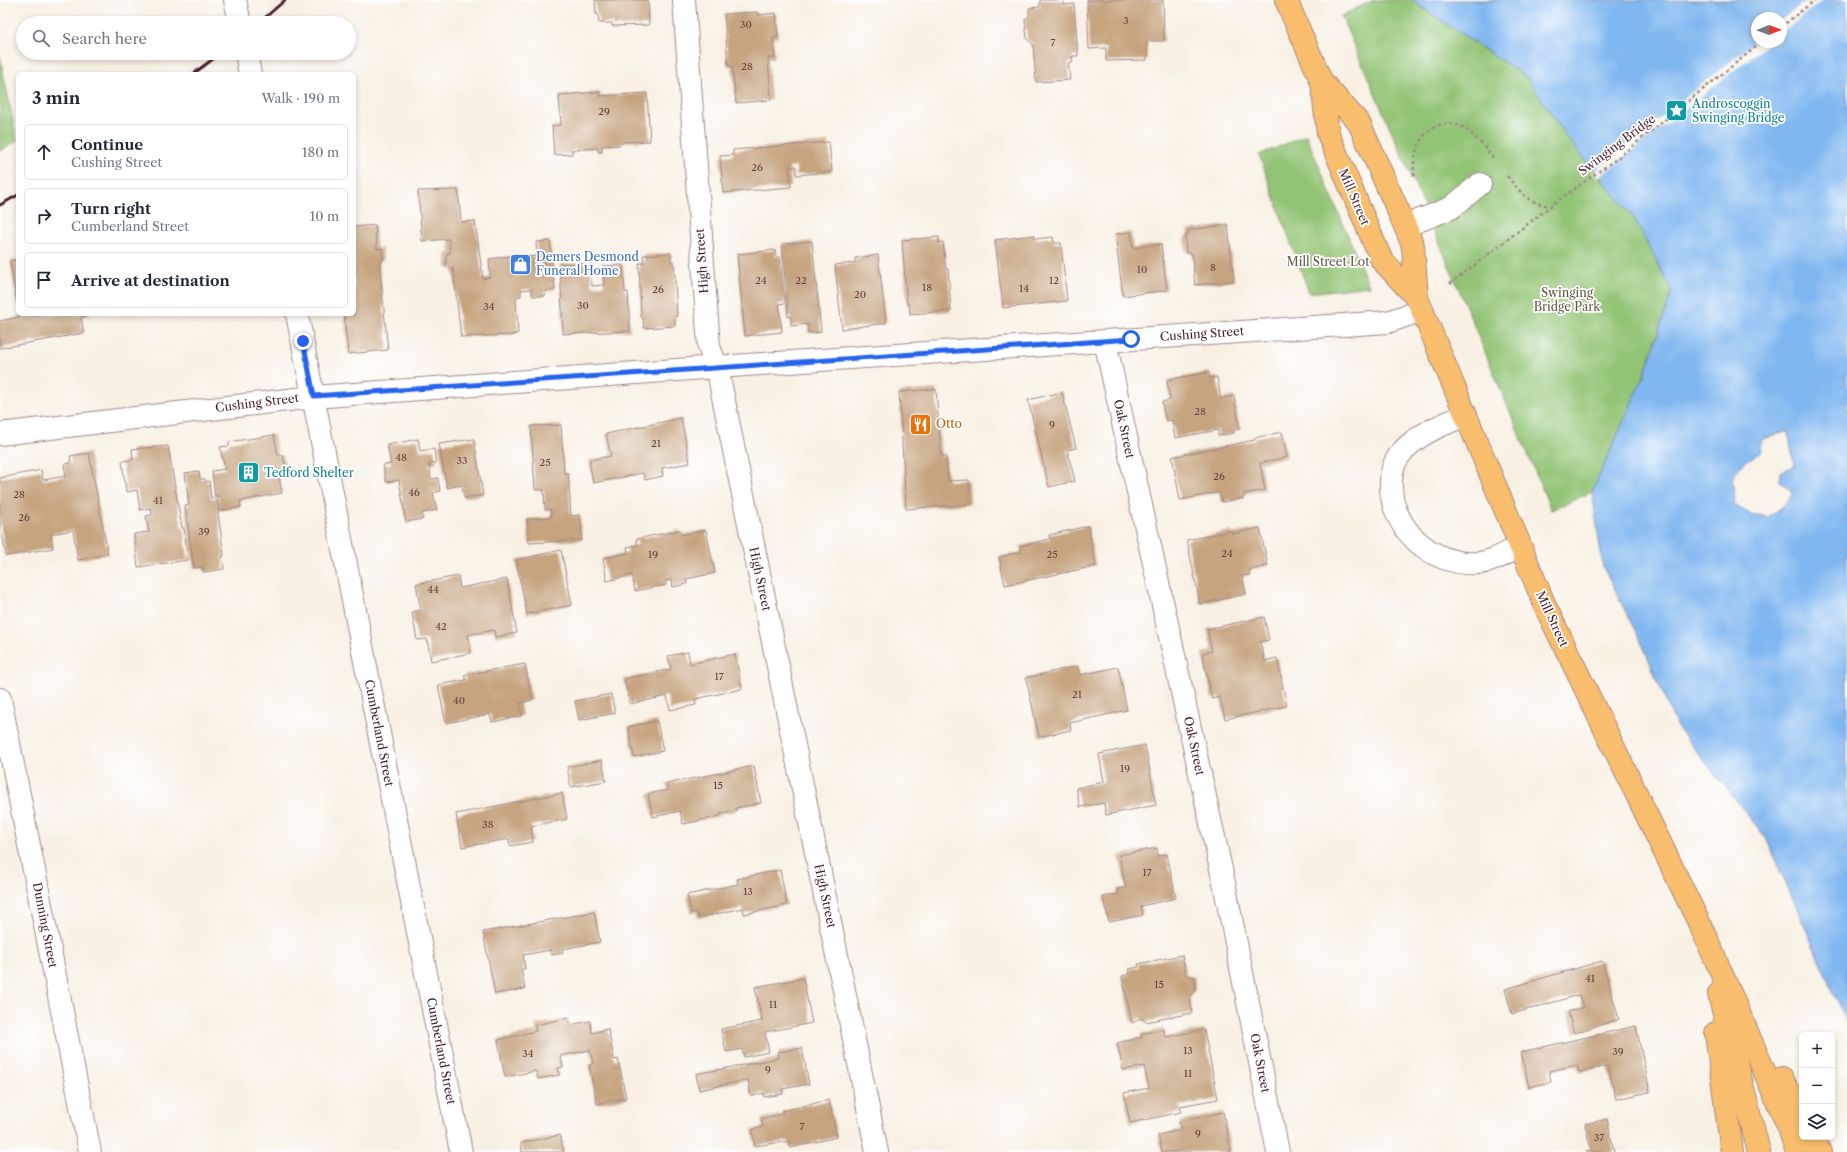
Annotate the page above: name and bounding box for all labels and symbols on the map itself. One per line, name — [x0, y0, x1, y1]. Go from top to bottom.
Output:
north arrow — [1751, 12, 1787, 48]
house number: 3 — [1123, 14, 1129, 27]
house number: 30 — [740, 18, 752, 31]
house number: 7 — [1051, 36, 1056, 49]
house number: 28 — [741, 60, 753, 73]
place label: Androscoggin Swinging Bridge — [1691, 96, 1785, 125]
place icon: Androscoggin Swinging Bridge — [1663, 98, 1689, 124]
house number: 29 — [598, 105, 610, 118]
street label: Swinging Bridge — [1575, 111, 1658, 178]
house number: 26 — [751, 161, 763, 174]
street label: Mill Street — [1336, 166, 1373, 228]
street label: High Street — [692, 227, 711, 294]
place label: Demers Desmond Funeral Home — [536, 249, 640, 278]
shop icon: Demers Desmond Funeral Home — [508, 251, 534, 277]
park label: Mill Street Lot — [1287, 254, 1370, 269]
house number: 8 — [1210, 261, 1216, 274]
house number: 10 — [1137, 263, 1147, 276]
house number: 24 — [755, 274, 767, 287]
house number: 22 — [795, 274, 807, 287]
house number: 12 — [1049, 274, 1059, 287]
house number: 18 — [922, 281, 932, 294]
house number: 14 — [1019, 282, 1029, 295]
house number: 26 — [652, 283, 664, 296]
park label: Swinging Bridge Park — [1534, 285, 1601, 314]
house number: 20 — [854, 288, 866, 301]
house number: 30 — [577, 299, 589, 312]
house number: 34 — [483, 300, 495, 313]
street label: Cushing Street — [1159, 323, 1245, 344]
route start — [1122, 330, 1140, 348]
route end — [294, 332, 312, 350]
street label: Cushing Street — [214, 390, 300, 415]
street label: Oak Street — [1111, 398, 1138, 461]
house number: 28 — [1194, 405, 1206, 418]
restaurant icon: Otto — [907, 411, 933, 437]
place label: Otto — [936, 416, 962, 431]
house number: 9 — [1049, 418, 1055, 431]
house number: 21 — [651, 437, 662, 450]
house number: 48 — [395, 451, 407, 464]
house number: 33 — [456, 454, 468, 467]
house number: 25 — [539, 456, 551, 469]
building icon: Tedford Shelter — [236, 460, 262, 486]
place label: Tedford Shelter — [264, 465, 354, 480]
house number: 26 — [1213, 470, 1225, 483]
house number: 46 — [408, 486, 420, 499]
house number: 28 — [13, 488, 25, 501]
house number: 41 — [153, 494, 164, 507]
house number: 26 — [18, 511, 30, 524]
house number: 39 — [198, 525, 210, 538]
street label: High Street — [746, 546, 775, 613]
house number: 24 — [1221, 547, 1233, 560]
house number: 19 — [648, 548, 658, 561]
house number: 25 — [1046, 548, 1058, 561]
house number: 44 — [427, 583, 439, 596]
street label: Mill Street — [1533, 588, 1572, 650]
house number: 42 — [435, 620, 447, 633]
house number: 17 — [714, 670, 724, 683]
street label: Cumberland Street — [362, 678, 397, 788]
house number: 21 — [1072, 688, 1083, 701]
house number: 40 — [453, 694, 465, 707]
street label: Oak Street — [1181, 715, 1208, 778]
house number: 19 — [1120, 762, 1130, 775]
house number: 15 — [713, 779, 723, 792]
house number: 38 — [482, 818, 494, 831]
street label: High Street — [811, 863, 840, 930]
house number: 17 — [1142, 866, 1152, 879]
street label: Dunning Street — [30, 881, 61, 970]
house number: 13 — [743, 885, 753, 898]
house number: 41 — [1585, 972, 1596, 985]
house number: 15 — [1154, 978, 1164, 991]
street label: Cumberland Street — [424, 996, 459, 1106]
house number: 11 — [769, 998, 778, 1011]
street label: Oak Street — [1247, 1032, 1274, 1095]
house number: 13 — [1183, 1044, 1193, 1057]
house number: 39 — [1612, 1045, 1624, 1058]
house number: 34 — [522, 1047, 534, 1060]
house number: 9 — [765, 1063, 771, 1076]
house number: 11 — [1184, 1067, 1193, 1080]
house number: 7 — [800, 1120, 805, 1133]
house number: 9 — [1195, 1127, 1201, 1140]
house number: 37 — [1594, 1131, 1604, 1144]

